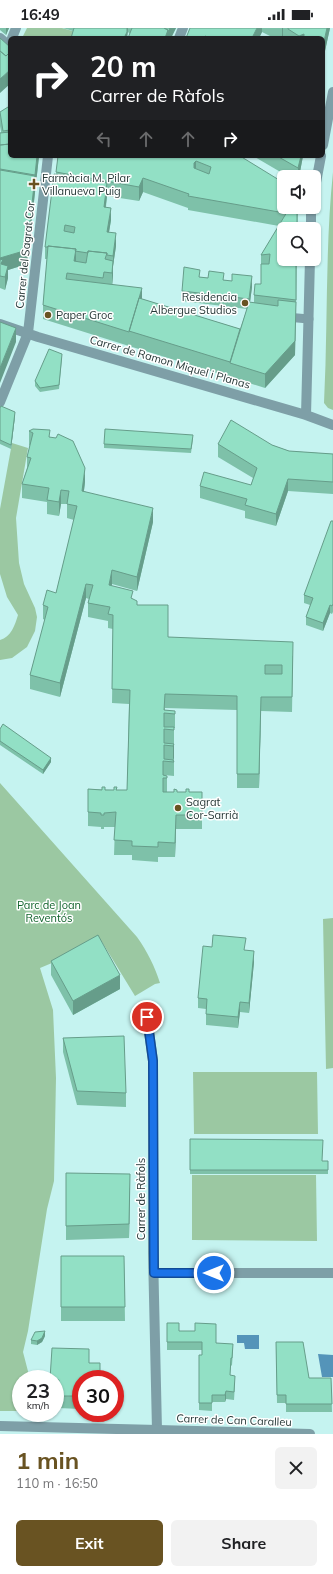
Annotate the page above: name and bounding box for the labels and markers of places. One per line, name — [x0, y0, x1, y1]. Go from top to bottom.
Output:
place label: Farmàcia M. Pilar Villanueva Puig — [42, 171, 130, 198]
marker: Farmàcia M. Pilar Villanueva Puig — [29, 179, 39, 189]
place label: Residencia Albergue Studios — [150, 290, 237, 317]
marker: Residencia Albergue Studios — [240, 298, 250, 308]
place label: Paper Groc — [56, 308, 113, 322]
marker: Paper Groc — [43, 310, 53, 320]
place label: Sagrat Cor-Sarrià — [186, 795, 238, 822]
marker: Sagrat Cor-Sarrià — [173, 803, 183, 813]
pin — [130, 1000, 164, 1034]

